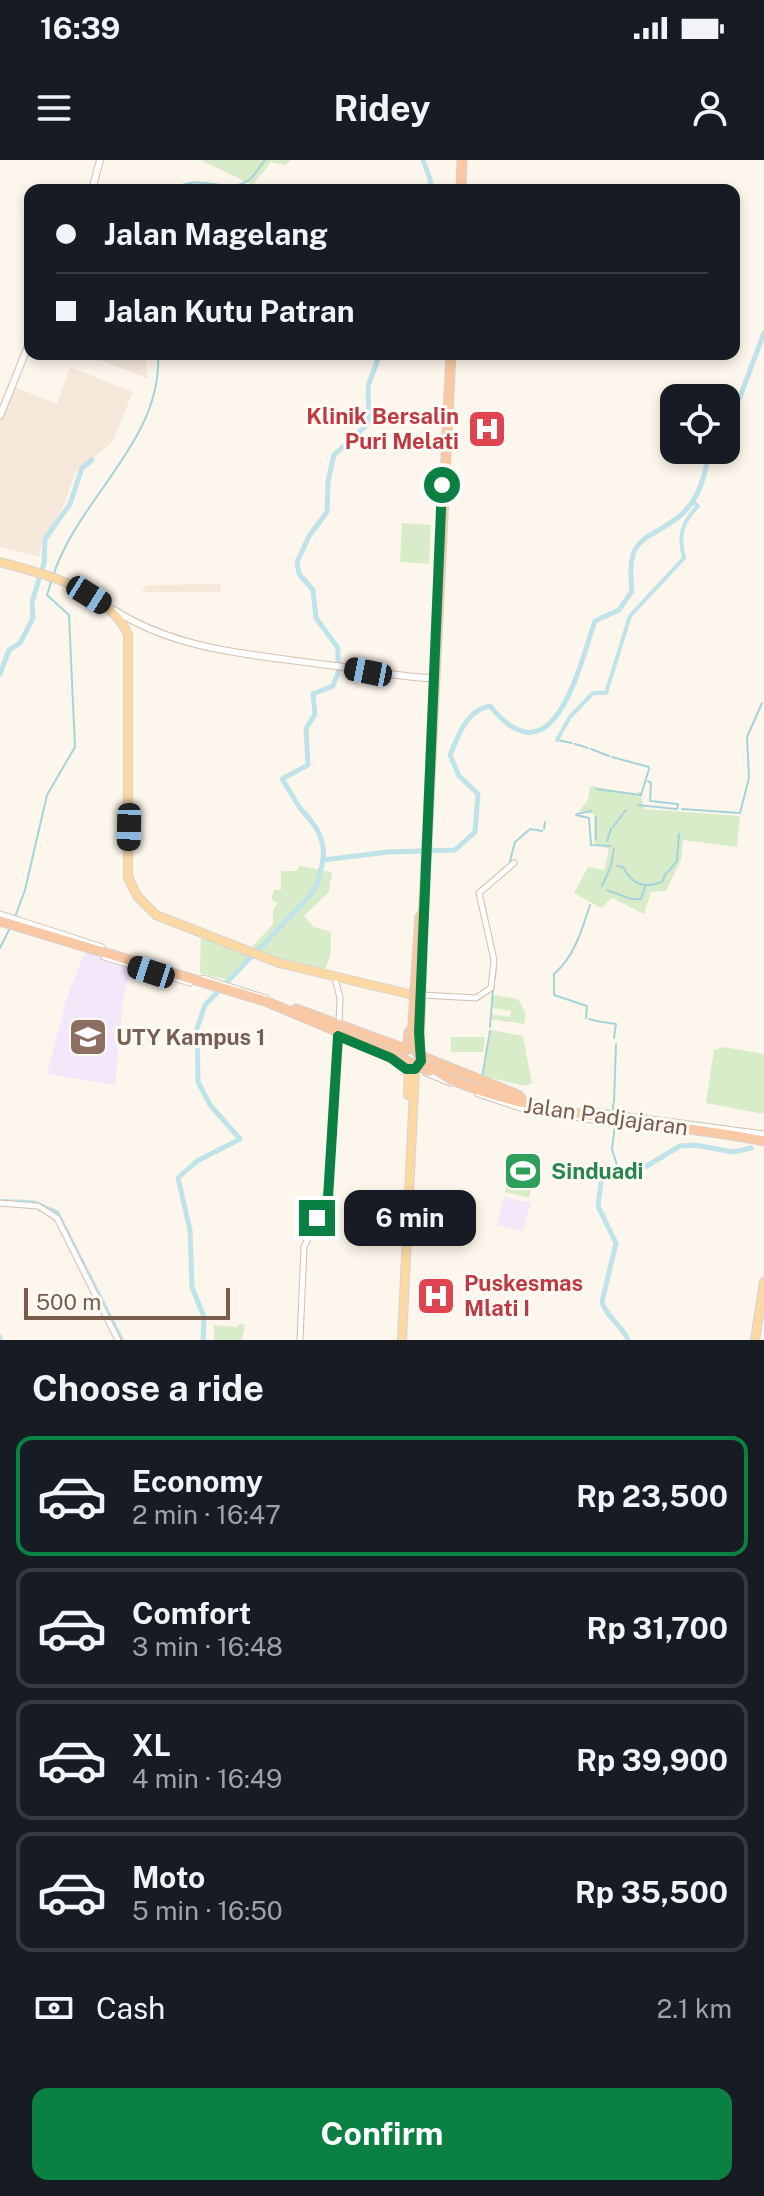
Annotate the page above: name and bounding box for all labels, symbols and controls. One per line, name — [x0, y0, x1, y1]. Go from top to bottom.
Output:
text: 16:39 — [40, 10, 120, 46]
icon: menu — [32, 86, 76, 130]
icon: person — [688, 86, 732, 130]
text: Ridey — [334, 87, 431, 129]
text: Jalan Magelang — [104, 216, 328, 252]
text: Jalan Kutu Patran — [104, 293, 355, 329]
map controls — [660, 384, 740, 464]
button: locate — [660, 384, 740, 464]
place label: Klinik Bersalin Puri Melati — [306, 403, 459, 454]
hospital icon: Klinik Bersalin Puri Melati — [466, 408, 508, 450]
route start — [424, 467, 460, 503]
car — [62, 572, 116, 618]
car — [342, 656, 394, 688]
car — [117, 803, 141, 851]
car — [124, 953, 178, 991]
school or university icon: UTY Kampus 1 — [67, 1016, 109, 1058]
place label: UTY Kampus 1 — [116, 1024, 265, 1050]
street label: Jalan Padjajaran — [522, 1092, 690, 1140]
sports icon: Sinduadi — [502, 1150, 544, 1192]
place label: Sinduadi — [551, 1158, 643, 1184]
callout: 6 min — [345, 1190, 477, 1246]
route end — [299, 1200, 335, 1236]
text: 6 min — [376, 1202, 444, 1233]
place label: Puskesmas Mlati I — [464, 1270, 583, 1321]
hospital icon: Puskesmas Mlati I — [415, 1275, 457, 1317]
scale bar — [24, 1284, 230, 1320]
text: 500 m — [36, 1289, 101, 1315]
text: Choose a ride — [32, 1367, 264, 1409]
icon: car — [36, 1460, 108, 1532]
text: Economy — [132, 1463, 263, 1499]
text: Rp 23,500 — [576, 1478, 728, 1514]
text: 2 min · 16:47 — [132, 1499, 281, 1530]
icon: car — [36, 1592, 108, 1664]
text: Comfort — [132, 1595, 251, 1631]
text: Rp 31,700 — [587, 1610, 728, 1646]
text: 3 min · 16:48 — [132, 1631, 283, 1662]
icon: car — [36, 1724, 108, 1796]
text: XL — [132, 1727, 171, 1763]
text: Rp 39,900 — [576, 1742, 728, 1778]
text: 4 min · 16:49 — [132, 1763, 282, 1794]
icon: car — [36, 1856, 108, 1928]
text: Moto — [132, 1859, 205, 1895]
text: Rp 35,500 — [575, 1874, 728, 1910]
text: 5 min · 16:50 — [132, 1895, 283, 1926]
icon: cash — [32, 1986, 76, 2030]
text: Cash — [96, 1990, 165, 2026]
text: 2.1 km — [657, 1993, 732, 2024]
button: Confirm — [32, 2088, 732, 2180]

